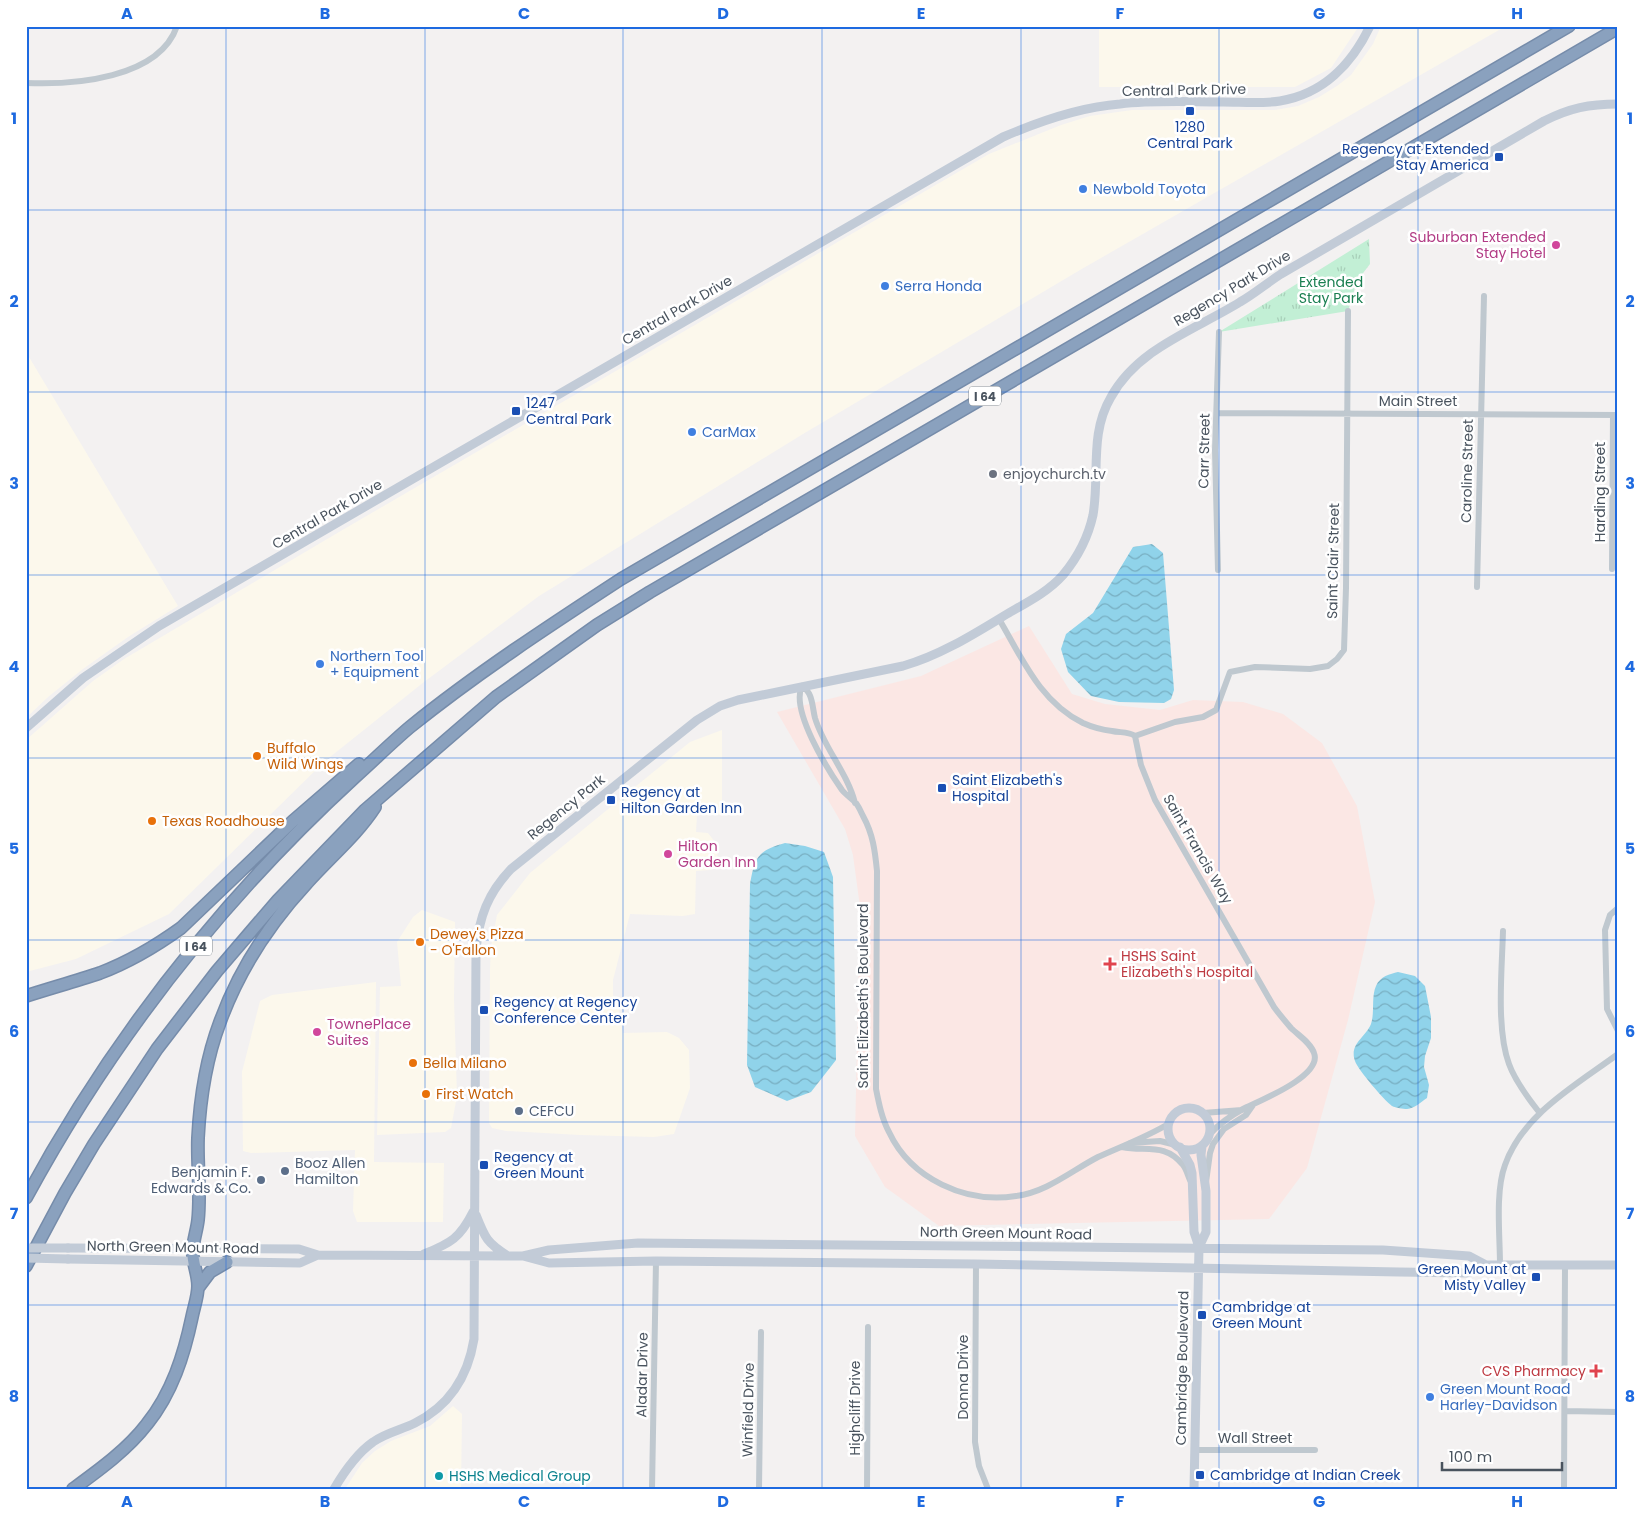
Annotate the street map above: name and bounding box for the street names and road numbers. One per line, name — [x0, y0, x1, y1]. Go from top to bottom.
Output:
street label: Central Park Drive — [1122, 79, 1247, 101]
street label: Regency Park Drive — [1170, 245, 1295, 331]
street label: Central Park Drive — [618, 270, 736, 350]
road number: I 64 — [969, 386, 1001, 406]
street label: Main Street — [1379, 391, 1457, 411]
street label: Carr Street — [1193, 413, 1215, 489]
street label: Caroline Street — [1456, 419, 1478, 523]
street label: Harding Street — [1590, 442, 1610, 542]
street label: Central Park Drive — [268, 474, 386, 554]
street label: Saint Clair Street — [1322, 503, 1344, 619]
street label: Regency Park — [523, 769, 610, 844]
street label: Saint Francis Way — [1158, 790, 1238, 908]
street label: Saint Elizabeth's Boulevard — [853, 904, 873, 1088]
road number: I 64 — [180, 936, 212, 956]
street label: North Green Mount Road — [920, 1221, 1092, 1245]
street label: North Green Mount Road — [87, 1235, 259, 1259]
street label: Cambridge Boulevard — [1171, 1290, 1193, 1446]
street label: Aladar Drive — [631, 1332, 653, 1418]
street label: Donna Drive — [953, 1334, 973, 1420]
street label: Highcliff Drive — [845, 1360, 865, 1456]
street label: Winfield Drive — [737, 1362, 759, 1457]
street label: Wall Street — [1218, 1428, 1292, 1448]

